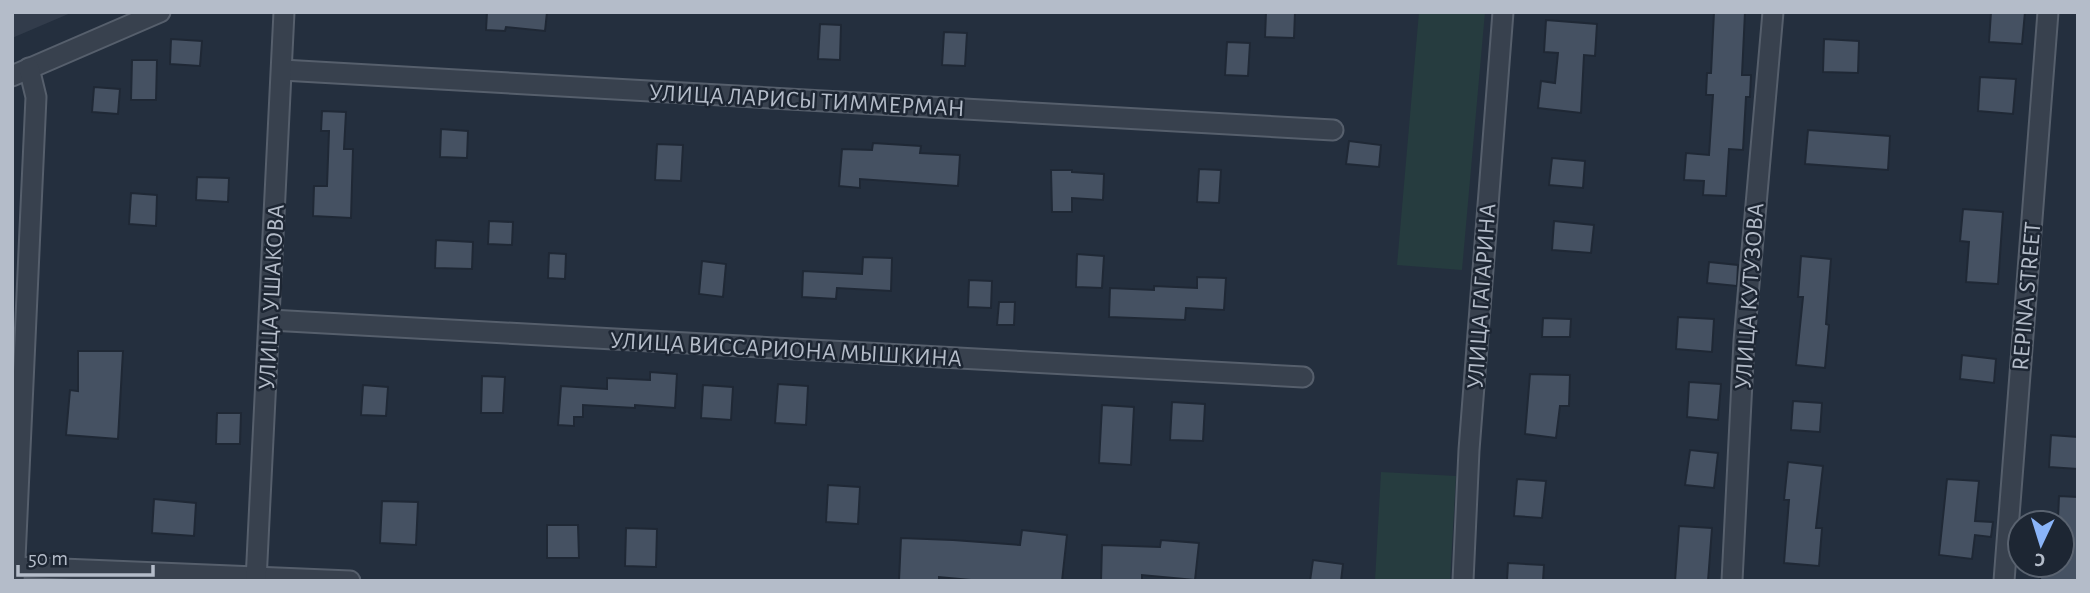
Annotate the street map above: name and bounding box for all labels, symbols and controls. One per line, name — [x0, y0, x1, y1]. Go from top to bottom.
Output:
street label: УЛИЦА ЛАРИСЫ ТИММЕРМАН — [649, 81, 965, 121]
street label: УЛИЦА КУТУЗОВА — [1732, 202, 1768, 390]
street label: УЛИЦА ГАГАРИНА — [1464, 203, 1500, 390]
street label: УЛИЦА УШАКОВА — [255, 204, 289, 391]
street label: REPINA STREET — [2009, 221, 2045, 371]
street label: УЛИЦА ВИССАРИОНА МЫШКИНА — [609, 329, 963, 371]
north arrow — [2006, 509, 2076, 579]
scale bar — [18, 534, 152, 578]
text: 50 m — [28, 548, 68, 569]
text: С — [2034, 550, 2046, 569]

